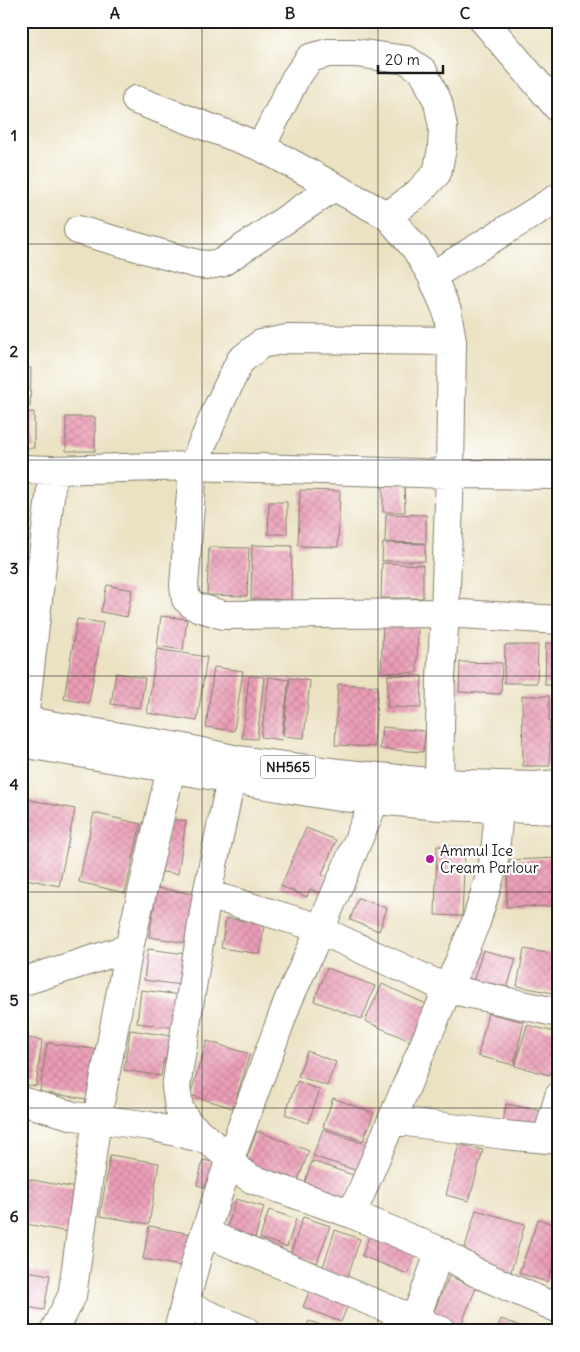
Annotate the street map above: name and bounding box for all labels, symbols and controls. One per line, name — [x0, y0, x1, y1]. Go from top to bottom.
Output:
text: A — [110, 3, 120, 23]
text: B — [285, 3, 296, 23]
text: C — [460, 3, 471, 23]
scale bar — [378, 42, 442, 74]
text: 20 m — [385, 50, 420, 69]
text: 1 — [11, 125, 17, 145]
text: 2 — [10, 341, 19, 361]
text: 3 — [9, 558, 19, 578]
road number: NH565 — [260, 756, 316, 779]
text: 4 — [9, 774, 19, 794]
place label: Ammul Ice Cream Parlour — [440, 841, 539, 877]
marker: Ammul Ice Cream Parlour — [424, 853, 436, 865]
text: 5 — [9, 990, 19, 1010]
text: 6 — [9, 1206, 19, 1226]

